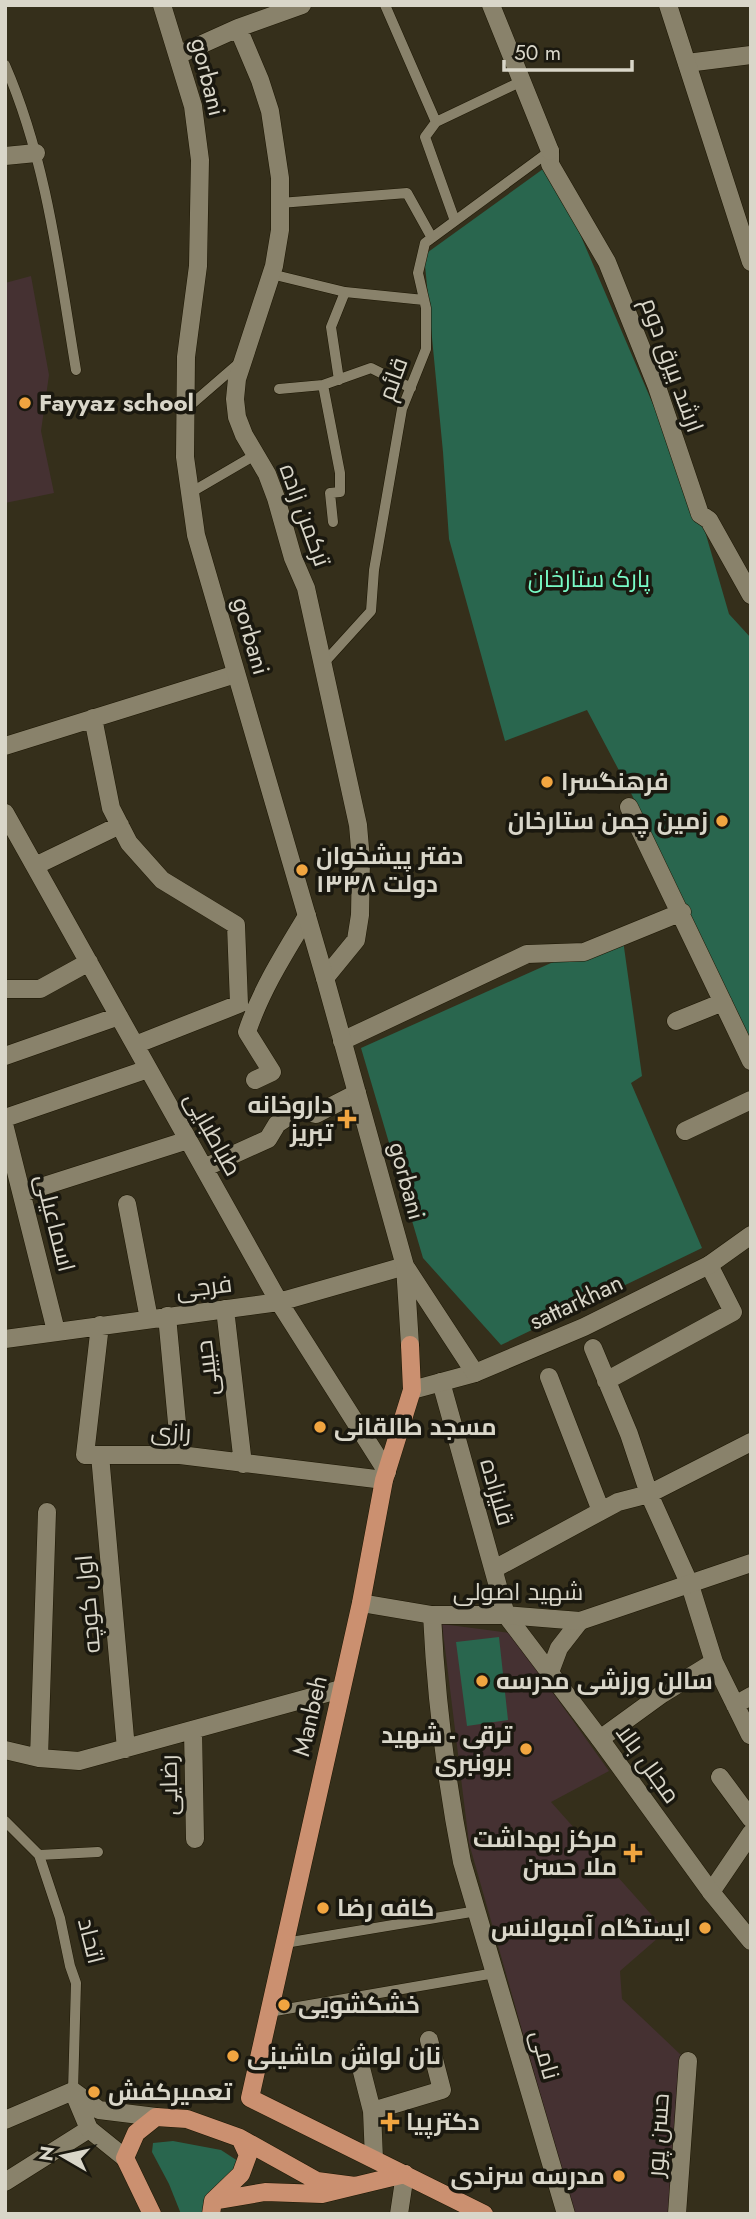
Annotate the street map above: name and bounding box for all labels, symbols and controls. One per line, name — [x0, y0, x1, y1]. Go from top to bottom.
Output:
scale bar — [504, 28, 632, 72]
street label: gorbani — [182, 34, 235, 119]
text: 50 m — [514, 38, 561, 68]
street label: ارشد بیرق دوم — [632, 293, 713, 437]
street label: قائم — [369, 352, 416, 405]
place label: Fayyaz school — [39, 385, 194, 420]
marker: Fayyaz school — [17, 395, 33, 411]
street label: ترکمن زاده — [271, 458, 340, 572]
park label: پارک ستارخان — [528, 561, 651, 596]
street label: gorbani — [224, 593, 279, 679]
place label: فرهنگسرا — [561, 764, 669, 799]
marker: فرهنگسرا — [539, 774, 555, 790]
place label: زمین چمن ستارخان — [508, 803, 708, 838]
marker: زمین چمن ستارخان — [714, 813, 730, 829]
place label: دفتر پیشخوان دولت ۱۳۳۸ — [316, 838, 463, 901]
marker: دفتر پیشخوان دولت ۱۳۳۸ — [294, 862, 310, 878]
street label: طباطبایی — [176, 1085, 251, 1182]
place label: داروخانه تبریز — [248, 1087, 334, 1150]
marker: داروخانه تبریز — [339, 1111, 355, 1127]
street label: gorbani — [380, 1138, 435, 1224]
street label: اسماعیلی — [26, 1170, 84, 1275]
street label: sattarkhan — [523, 1265, 628, 1339]
street label: فرجی — [174, 1266, 234, 1307]
street label: حبیبی — [186, 1338, 227, 1398]
place label: مسجد طالقانی — [334, 1409, 497, 1444]
street label: رازی — [150, 1413, 192, 1450]
marker: مسجد طالقانی — [312, 1419, 328, 1435]
street label: قلیزاده — [471, 1454, 524, 1529]
street label: اول کوچه — [66, 1553, 109, 1655]
street label: شهید اصولی — [453, 1574, 583, 1609]
place label: سالن ورزشی مدرسه — [496, 1663, 713, 1698]
street label: Manbeh — [283, 1672, 336, 1760]
marker: سالن ورزشی مدرسه — [474, 1673, 490, 1689]
place label: ترقی - شهید برونبری — [381, 1717, 513, 1780]
street label: مجلل بالا — [608, 1717, 689, 1810]
marker: ترقی - شهید برونبری — [518, 1741, 534, 1757]
street label: رضایی — [150, 1754, 187, 1816]
place label: مرکز بهداشت ملا حسن — [473, 1821, 617, 1884]
marker: مرکز بهداشت ملا حسن — [623, 1843, 643, 1863]
place label: کافه رضا — [337, 1890, 434, 1925]
marker: کافه رضا — [315, 1900, 331, 1916]
place label: ایستگاه آمبولانس — [491, 1910, 691, 1945]
street label: اتحاد — [69, 1914, 114, 1967]
marker: ایستگاه آمبولانس — [697, 1920, 713, 1936]
place label: خشکشویی — [298, 1987, 420, 2022]
marker: خشکشویی — [276, 1997, 292, 2013]
street label: نامی — [522, 2026, 569, 2084]
place label: نان لواش ماشینی — [247, 2038, 441, 2073]
marker: نان لواش ماشینی — [225, 2048, 241, 2064]
place label: تعمیرکفش — [108, 2074, 233, 2109]
marker: تعمیرکفش — [86, 2084, 102, 2100]
street label: حسن پور — [637, 2092, 678, 2180]
place label: دکترپیا — [406, 2104, 480, 2139]
marker: دکترپیا — [380, 2112, 400, 2132]
north arrow — [28, 2121, 98, 2191]
text: N — [32, 2144, 61, 2163]
place label: مدرسه سرندی — [451, 2158, 605, 2193]
marker: مدرسه سرندی — [611, 2168, 627, 2184]

